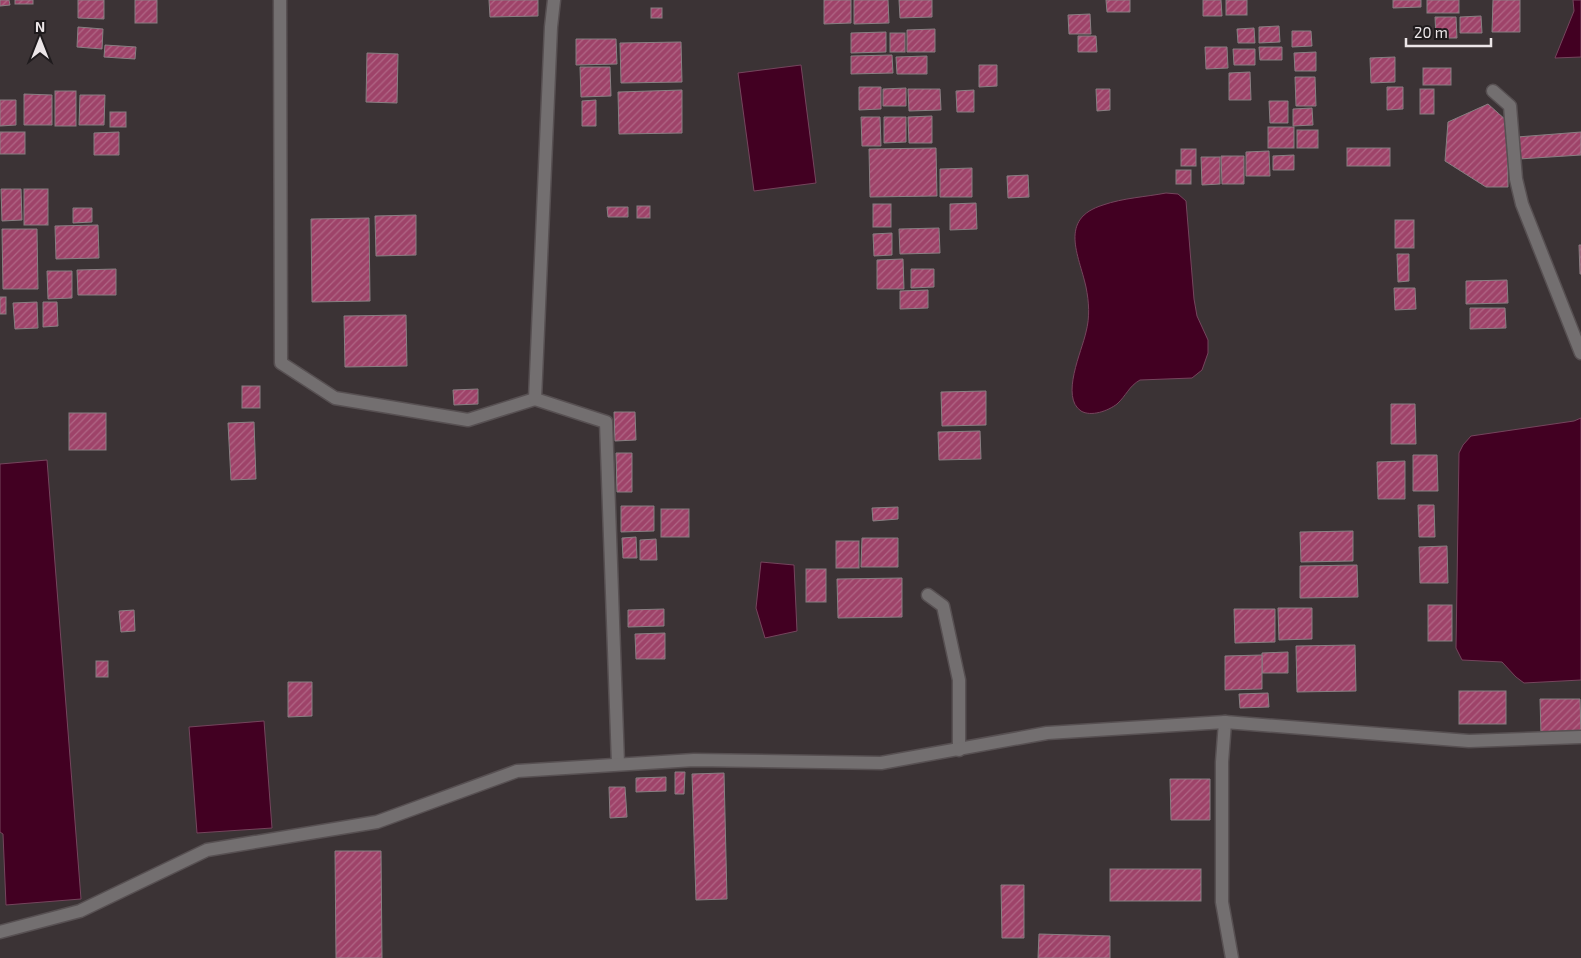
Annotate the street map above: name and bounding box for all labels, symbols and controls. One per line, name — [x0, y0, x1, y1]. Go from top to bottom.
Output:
north arrow — [15, 15, 65, 65]
scale bar — [1406, 15, 1491, 47]
text: N — [35, 18, 45, 35]
text: 20 m — [1414, 23, 1448, 41]

